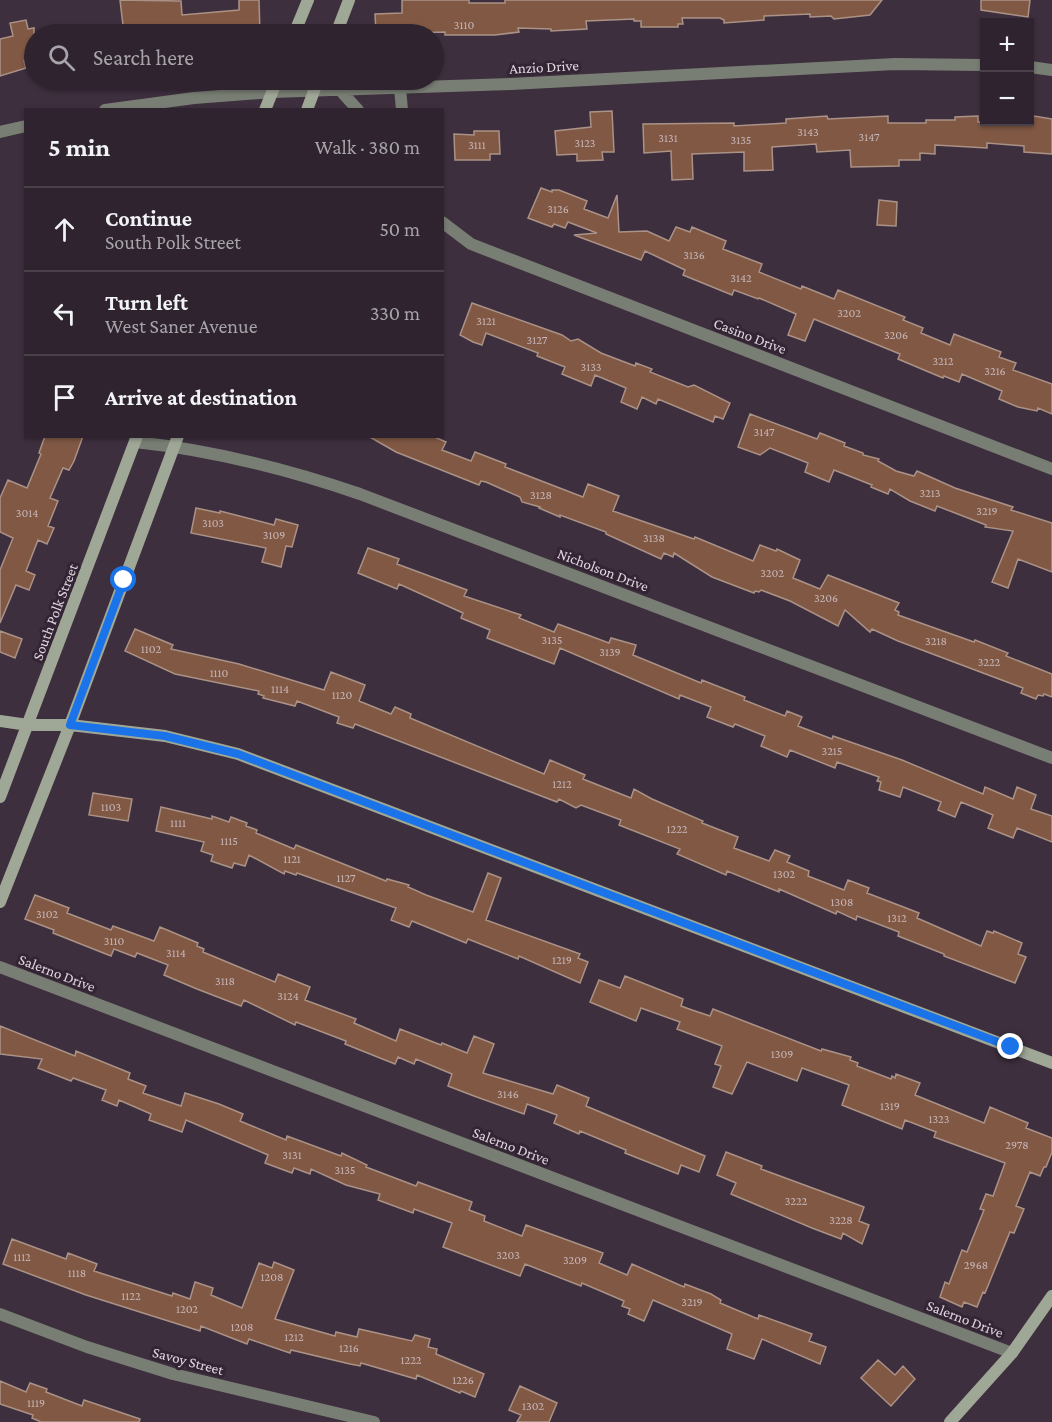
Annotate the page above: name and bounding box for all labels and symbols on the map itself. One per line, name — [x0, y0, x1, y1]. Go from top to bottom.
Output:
house number: 3110 — [454, 18, 474, 32]
street label: Anzio Drive — [509, 57, 580, 77]
house number: 3143 — [797, 125, 819, 139]
house number: 3147 — [858, 130, 880, 144]
house number: 3131 — [658, 131, 678, 145]
house number: 3135 — [730, 133, 752, 147]
house number: 3123 — [574, 136, 596, 150]
house number: 3111 — [468, 138, 486, 152]
house number: 3126 — [547, 202, 569, 216]
house number: 3136 — [683, 248, 705, 262]
house number: 3142 — [730, 271, 752, 285]
house number: 3202 — [837, 306, 861, 320]
house number: 3121 — [476, 314, 496, 328]
street label: Casino Drive — [711, 315, 789, 357]
house number: 3206 — [884, 328, 908, 342]
house number: 3127 — [527, 333, 548, 347]
house number: 3212 — [932, 354, 954, 368]
house number: 3133 — [580, 360, 602, 374]
house number: 3216 — [984, 364, 1006, 378]
house number: 3147 — [753, 425, 775, 439]
house number: 3213 — [919, 486, 941, 500]
house number: 3128 — [530, 488, 552, 502]
house number: 3219 — [976, 504, 998, 518]
house number: 3014 — [16, 506, 38, 520]
house number: 3103 — [202, 516, 224, 530]
house number: 3109 — [263, 528, 285, 542]
house number: 3138 — [643, 531, 665, 545]
street label: Nicholson Drive — [555, 545, 651, 595]
street label: South Polk Street — [29, 561, 81, 662]
route start — [110, 566, 136, 592]
house number: 3202 — [760, 566, 784, 580]
house number: 3206 — [814, 591, 838, 605]
house number: 3135 — [541, 633, 563, 647]
house number: 3218 — [925, 634, 947, 648]
house number: 1102 — [141, 642, 161, 656]
house number: 3139 — [599, 645, 621, 659]
house number: 3222 — [978, 655, 1001, 669]
house number: 1110 — [210, 666, 229, 680]
house number: 1114 — [271, 682, 289, 696]
house number: 1120 — [332, 688, 352, 702]
house number: 3215 — [822, 744, 843, 758]
house number: 1212 — [552, 777, 572, 791]
house number: 1103 — [101, 800, 121, 814]
house number: 1111 — [170, 816, 186, 830]
house number: 1222 — [666, 822, 688, 836]
house number: 1115 — [220, 834, 238, 848]
house number: 1121 — [283, 852, 301, 866]
house number: 1302 — [773, 867, 795, 881]
house number: 1127 — [336, 871, 356, 885]
house number: 1308 — [831, 895, 853, 909]
house number: 3102 — [36, 907, 58, 921]
house number: 1312 — [887, 911, 907, 925]
house number: 3110 — [104, 934, 124, 948]
house number: 3114 — [166, 946, 186, 960]
street label: Salerno Drive — [16, 951, 98, 995]
house number: 1219 — [552, 953, 572, 967]
house number: 3118 — [215, 974, 235, 988]
house number: 3124 — [277, 989, 299, 1003]
route end — [997, 1033, 1023, 1059]
house number: 1309 — [771, 1047, 793, 1061]
house number: 3146 — [497, 1087, 519, 1101]
house number: 1319 — [880, 1099, 900, 1113]
house number: 1323 — [928, 1112, 950, 1126]
street label: Salerno Drive — [470, 1124, 552, 1168]
house number: 2978 — [1005, 1138, 1029, 1152]
house number: 3131 — [282, 1148, 302, 1162]
house number: 3135 — [334, 1163, 356, 1177]
house number: 3222 — [785, 1194, 808, 1208]
house number: 3228 — [829, 1213, 853, 1227]
house number: 3203 — [496, 1248, 520, 1262]
house number: 1112 — [13, 1250, 31, 1264]
house number: 3209 — [563, 1253, 587, 1267]
house number: 2968 — [964, 1258, 988, 1272]
house number: 1118 — [68, 1266, 86, 1280]
house number: 1208 — [261, 1270, 283, 1284]
house number: 1122 — [121, 1289, 141, 1303]
house number: 3219 — [681, 1295, 703, 1309]
street label: Salerno Drive — [924, 1297, 1006, 1341]
house number: 1202 — [176, 1302, 198, 1316]
house number: 1208 — [231, 1320, 253, 1334]
house number: 1212 — [284, 1330, 304, 1344]
house number: 1216 — [339, 1341, 359, 1355]
street label: Savoy Street — [150, 1344, 226, 1379]
house number: 1222 — [400, 1353, 422, 1367]
house number: 1226 — [452, 1373, 474, 1387]
house number: 1119 — [27, 1396, 45, 1410]
house number: 1302 — [522, 1399, 544, 1413]

